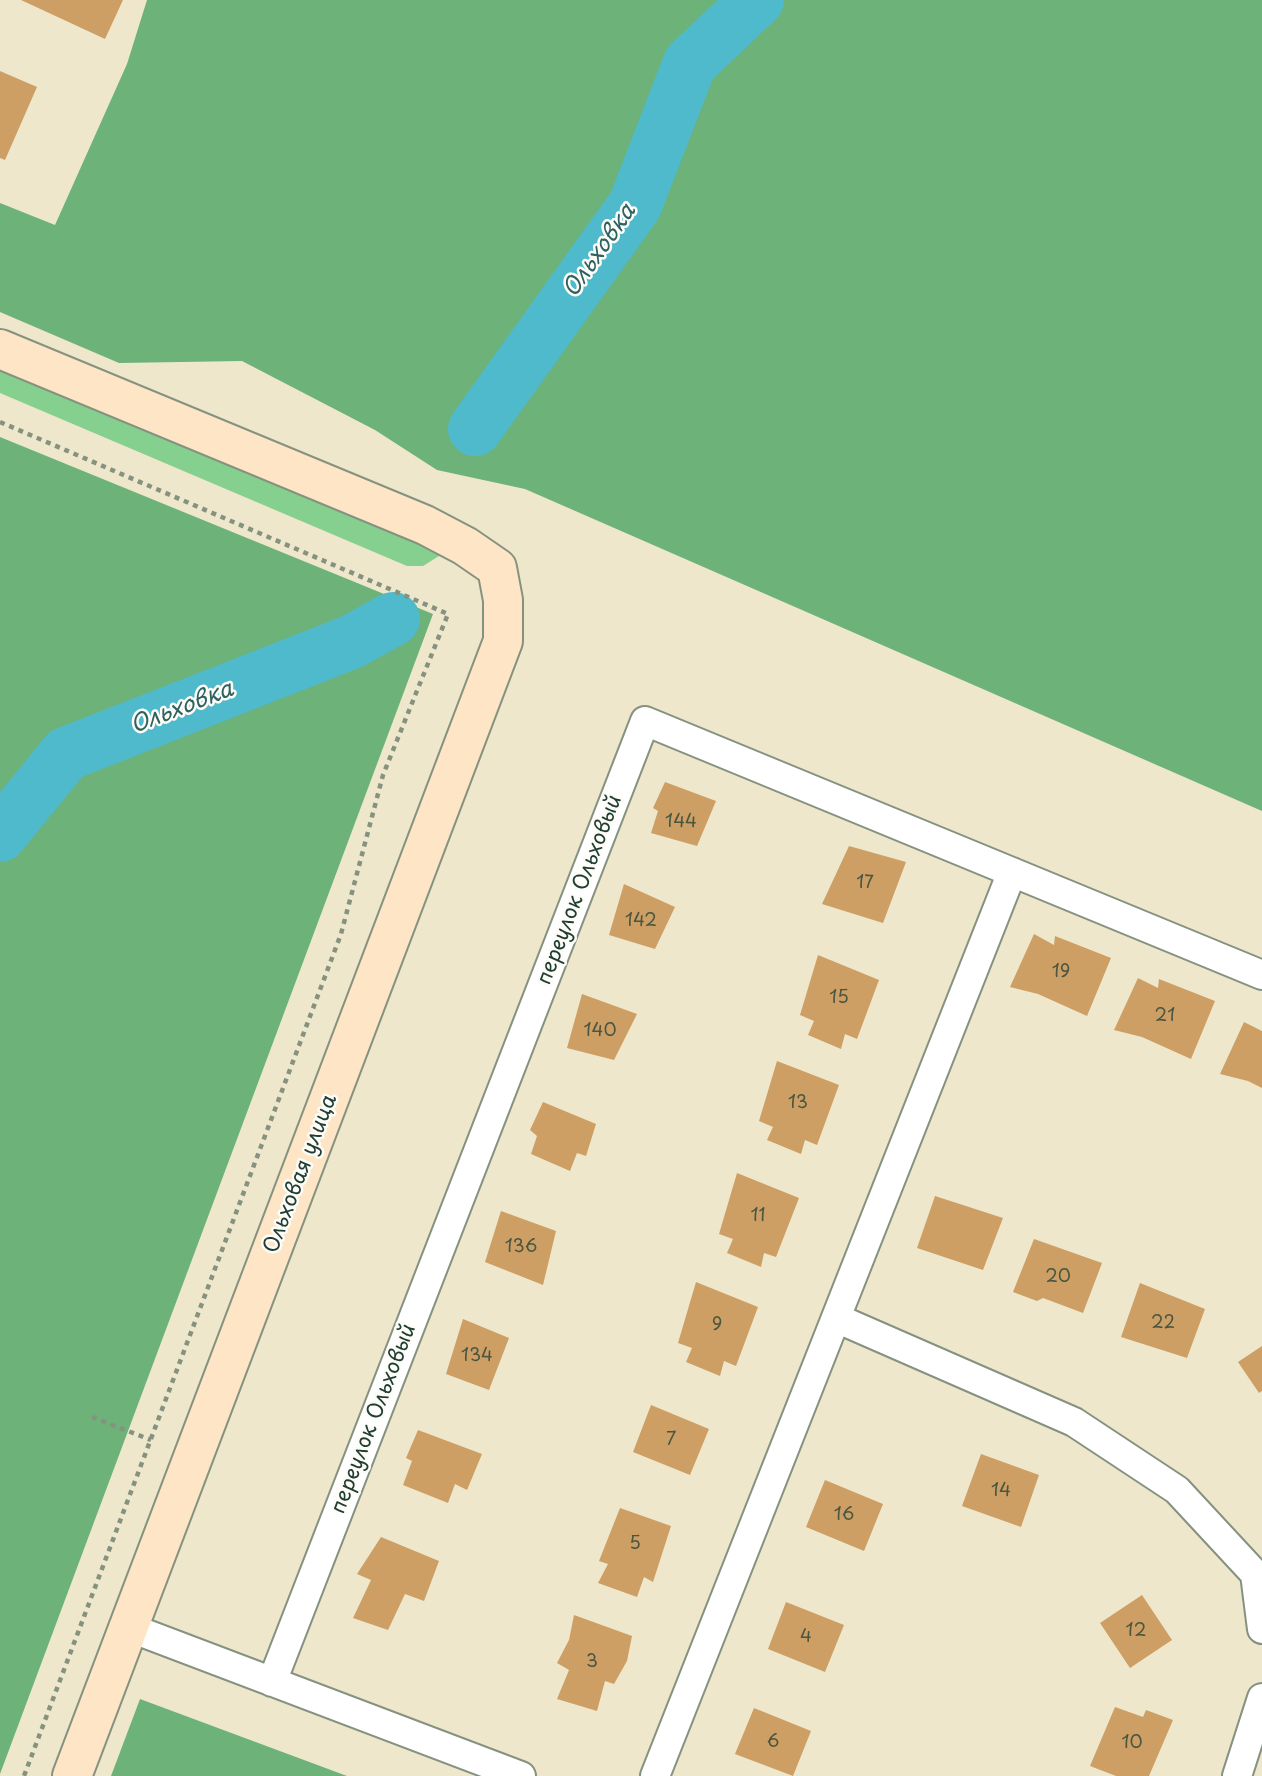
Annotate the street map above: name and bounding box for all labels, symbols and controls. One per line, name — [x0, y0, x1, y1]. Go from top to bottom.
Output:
water label: Ольховка — [558, 199, 642, 303]
water label: Ольховка — [127, 676, 237, 740]
street label: переулок Ольховый — [532, 792, 628, 988]
house number: 144 — [665, 811, 697, 833]
house number: 17 — [856, 872, 874, 894]
house number: 142 — [625, 910, 657, 932]
house number: 19 — [1052, 961, 1070, 983]
house number: 15 — [829, 987, 849, 1009]
house number: 21 — [1155, 1005, 1175, 1027]
house number: 140 — [583, 1020, 617, 1042]
street label: Ольховая улица — [259, 1091, 343, 1257]
house number: 13 — [788, 1092, 808, 1114]
house number: 11 — [750, 1205, 766, 1227]
house number: 136 — [505, 1236, 537, 1258]
house number: 20 — [1045, 1266, 1071, 1288]
house number: 22 — [1151, 1312, 1175, 1334]
house number: 9 — [712, 1314, 722, 1336]
street label: переулок Ольховый — [326, 1321, 422, 1517]
house number: 134 — [461, 1345, 493, 1367]
house number: 7 — [666, 1429, 676, 1451]
house number: 14 — [991, 1480, 1011, 1502]
house number: 16 — [834, 1504, 854, 1526]
house number: 5 — [629, 1533, 641, 1555]
house number: 12 — [1126, 1620, 1146, 1642]
house number: 4 — [800, 1626, 812, 1648]
house number: 3 — [586, 1651, 598, 1673]
house number: 6 — [767, 1731, 779, 1753]
house number: 10 — [1121, 1732, 1143, 1754]

